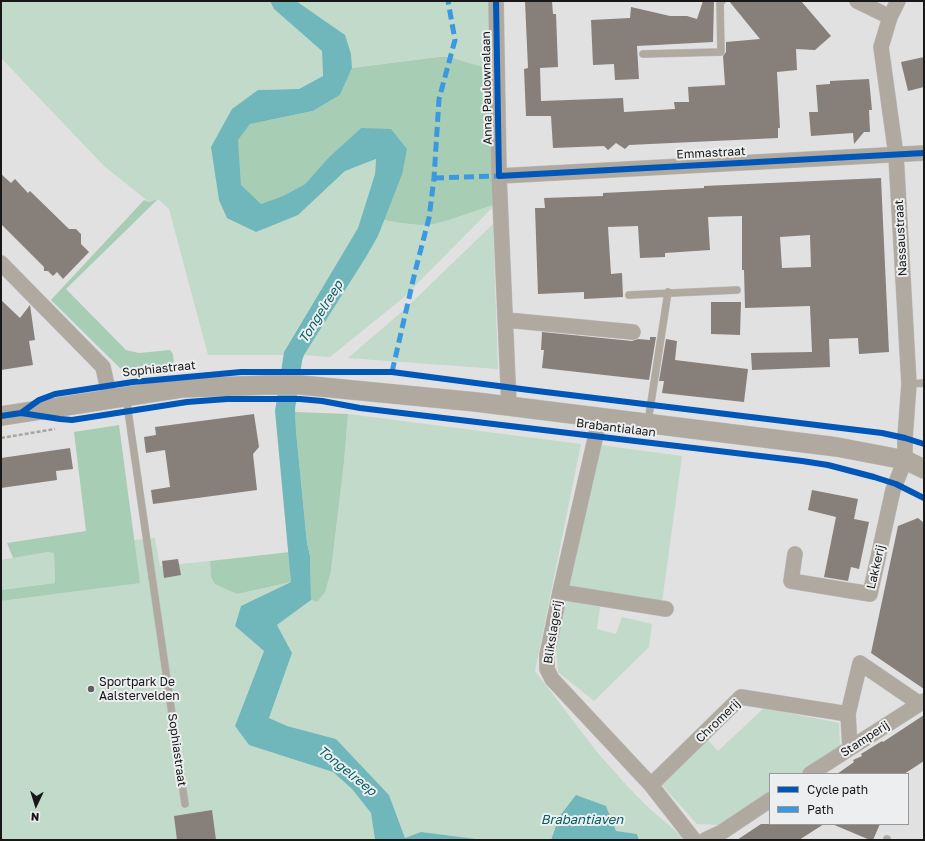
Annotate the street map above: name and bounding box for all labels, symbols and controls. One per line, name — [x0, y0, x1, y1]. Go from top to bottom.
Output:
street label: Anna Paulownalaan — [479, 31, 495, 145]
street label: Emmastraat — [676, 144, 746, 162]
street label: Nassaustraat — [892, 199, 910, 277]
water label: Tongelreep — [296, 278, 346, 346]
street label: Sophiastraat — [122, 358, 196, 380]
street label: Brabantialaan — [575, 416, 657, 440]
street label: Lakkerij — [864, 543, 888, 591]
street label: Blikslagerij — [541, 599, 565, 665]
place label: Sportpark De Aalstervelden — [99, 675, 180, 703]
marker: Sportpark De Aalstervelden — [86, 684, 96, 694]
street label: Chromerij — [693, 696, 743, 746]
street label: Sophiastraat — [165, 713, 189, 787]
street label: Stamperij — [838, 718, 892, 760]
water label: Tongelreep — [315, 743, 379, 799]
legend — [769, 773, 909, 825]
text: Cycle path — [807, 782, 868, 797]
north arrow — [16, 785, 56, 825]
text: Path — [807, 802, 834, 817]
text: N — [30, 811, 40, 824]
water label: Brabantiaven — [541, 812, 623, 828]

